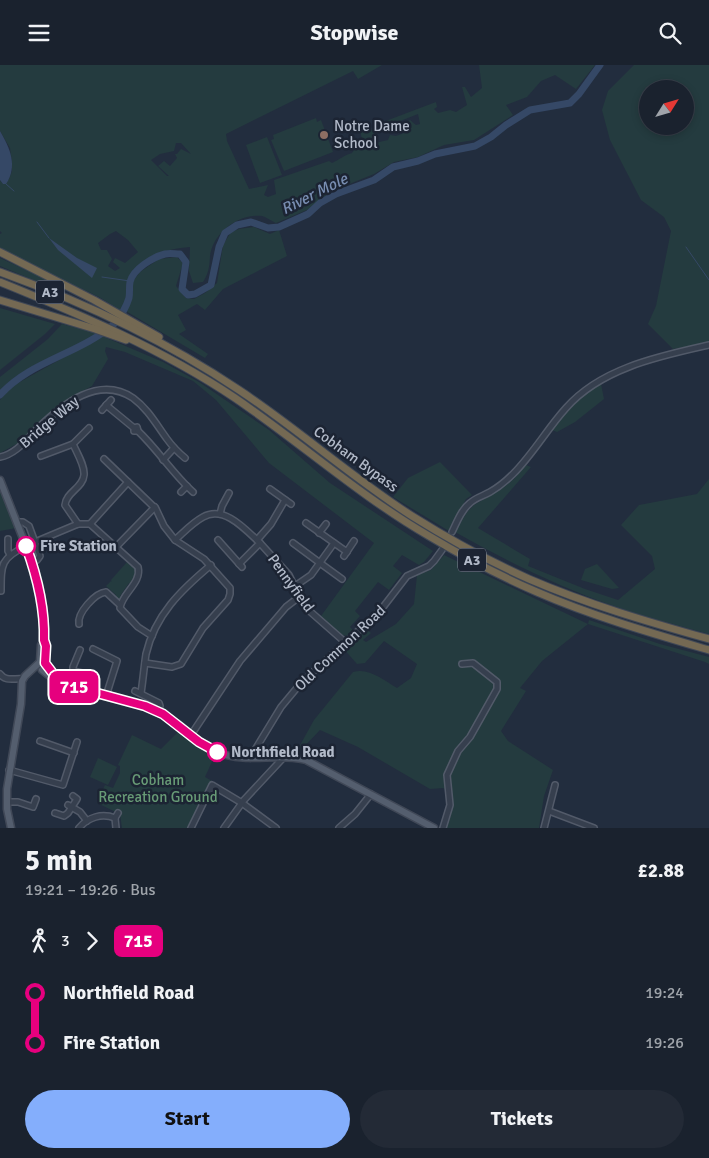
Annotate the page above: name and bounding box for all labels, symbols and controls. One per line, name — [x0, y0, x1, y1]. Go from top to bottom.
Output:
icon: menu — [25, 19, 53, 47]
text: Stopwise — [311, 19, 398, 46]
icon: search — [656, 19, 684, 47]
north arrow — [639, 80, 694, 135]
map controls — [639, 80, 694, 135]
place label: Notre Dame School — [334, 117, 410, 152]
marker: Notre Dame School — [318, 129, 330, 141]
water label: River Mole — [278, 168, 352, 219]
road number: A3 — [36, 281, 64, 303]
street label: Bridge Way — [16, 392, 82, 452]
street label: Cobham Bypass — [310, 422, 402, 496]
marker: Fire Station — [16, 536, 36, 556]
place label: Fire Station — [40, 537, 117, 555]
road number: A3 — [458, 549, 486, 571]
street label: Pennyfield — [264, 550, 318, 616]
street label: Old Common Road — [291, 601, 389, 695]
line badge: 715 — [45, 671, 103, 703]
text: 715 — [59, 676, 89, 698]
marker: Northfield Road — [207, 742, 227, 762]
place label: Northfield Road — [231, 743, 335, 761]
park label: Cobham Recreation Ground — [98, 771, 218, 806]
text: 5 min — [25, 844, 93, 878]
text: £2.88 — [638, 859, 684, 883]
text: 19:21 – 19:26 · Bus — [25, 880, 156, 900]
icon: walk — [25, 927, 53, 955]
icon: forward — [78, 927, 106, 955]
text: 715 — [124, 930, 153, 952]
text: 3 — [61, 931, 70, 951]
text: Northfield Road — [63, 981, 194, 1005]
text: 19:24 — [645, 983, 684, 1003]
text: Fire Station — [63, 1031, 160, 1055]
text: 19:26 — [645, 1033, 684, 1053]
button: Start — [25, 1090, 350, 1148]
button: Tickets — [360, 1090, 684, 1148]

